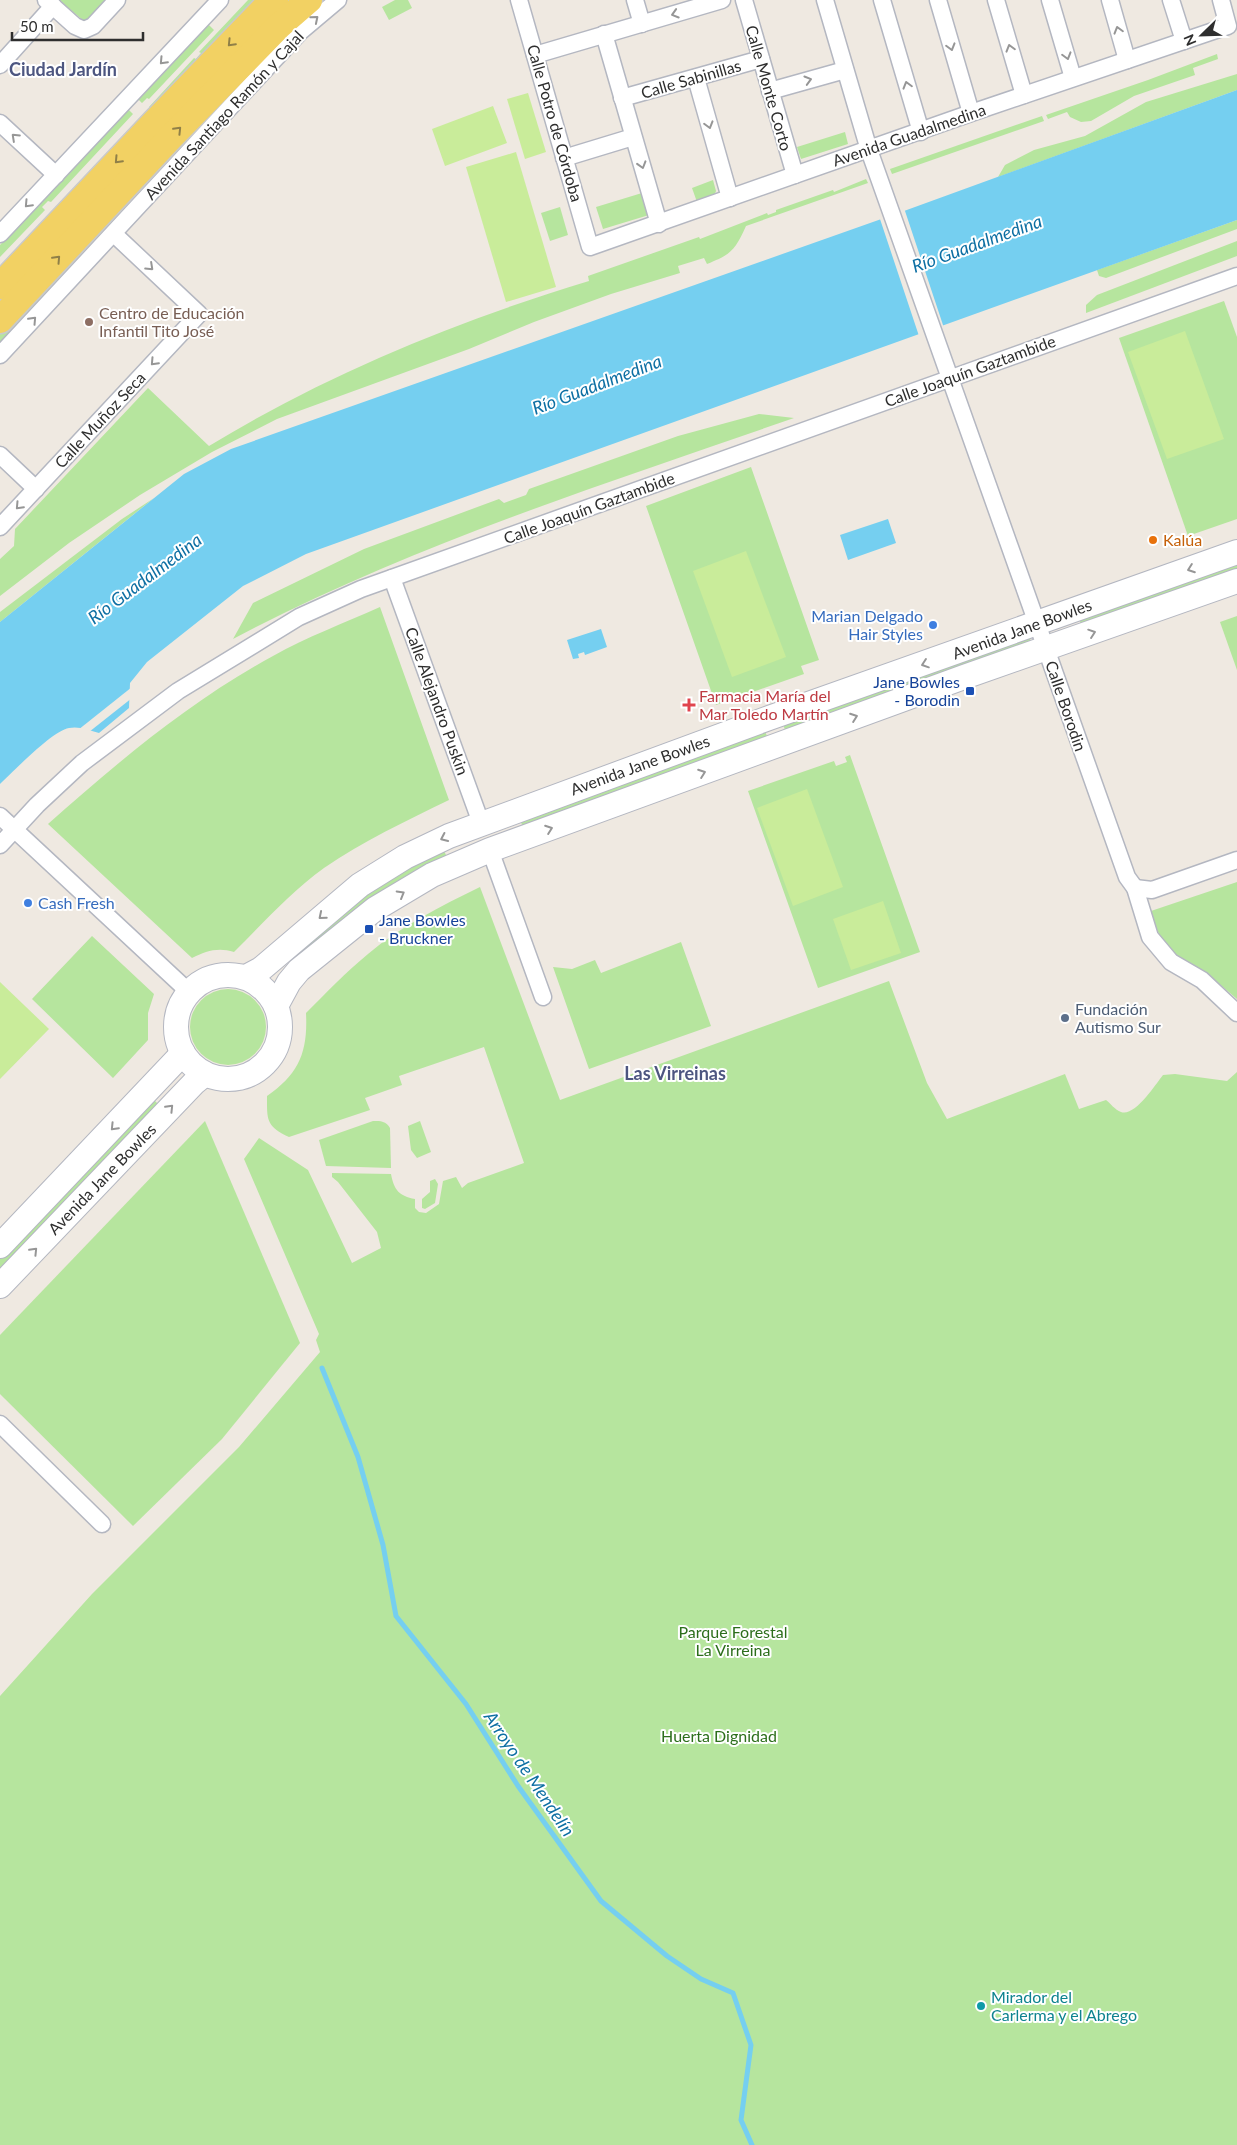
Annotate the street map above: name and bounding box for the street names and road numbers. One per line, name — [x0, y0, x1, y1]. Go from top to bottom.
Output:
street label: Calle Monte Corto — [742, 23, 796, 153]
street label: Avenida Santiago Ramón y Cajal — [140, 26, 307, 203]
street label: Calle Potro de Córdoba — [524, 42, 587, 204]
street label: Calle Sabinillas — [639, 55, 743, 102]
street label: Avenida Guadalmedina — [830, 99, 988, 170]
street label: Calle Joaquín Gaztambide — [882, 331, 1058, 410]
street label: Calle Muñoz Seca — [50, 368, 149, 472]
street label: Calle Joaquín Gaztambide — [501, 468, 677, 547]
street label: Avenida Jane Bowles — [950, 594, 1094, 663]
street label: Calle Alejandro Puskin — [402, 624, 473, 777]
street label: Calle Borodin — [1042, 658, 1091, 754]
street label: Avenida Jane Bowles — [568, 730, 712, 799]
street label: Avenida Jane Bowles — [44, 1119, 159, 1238]

